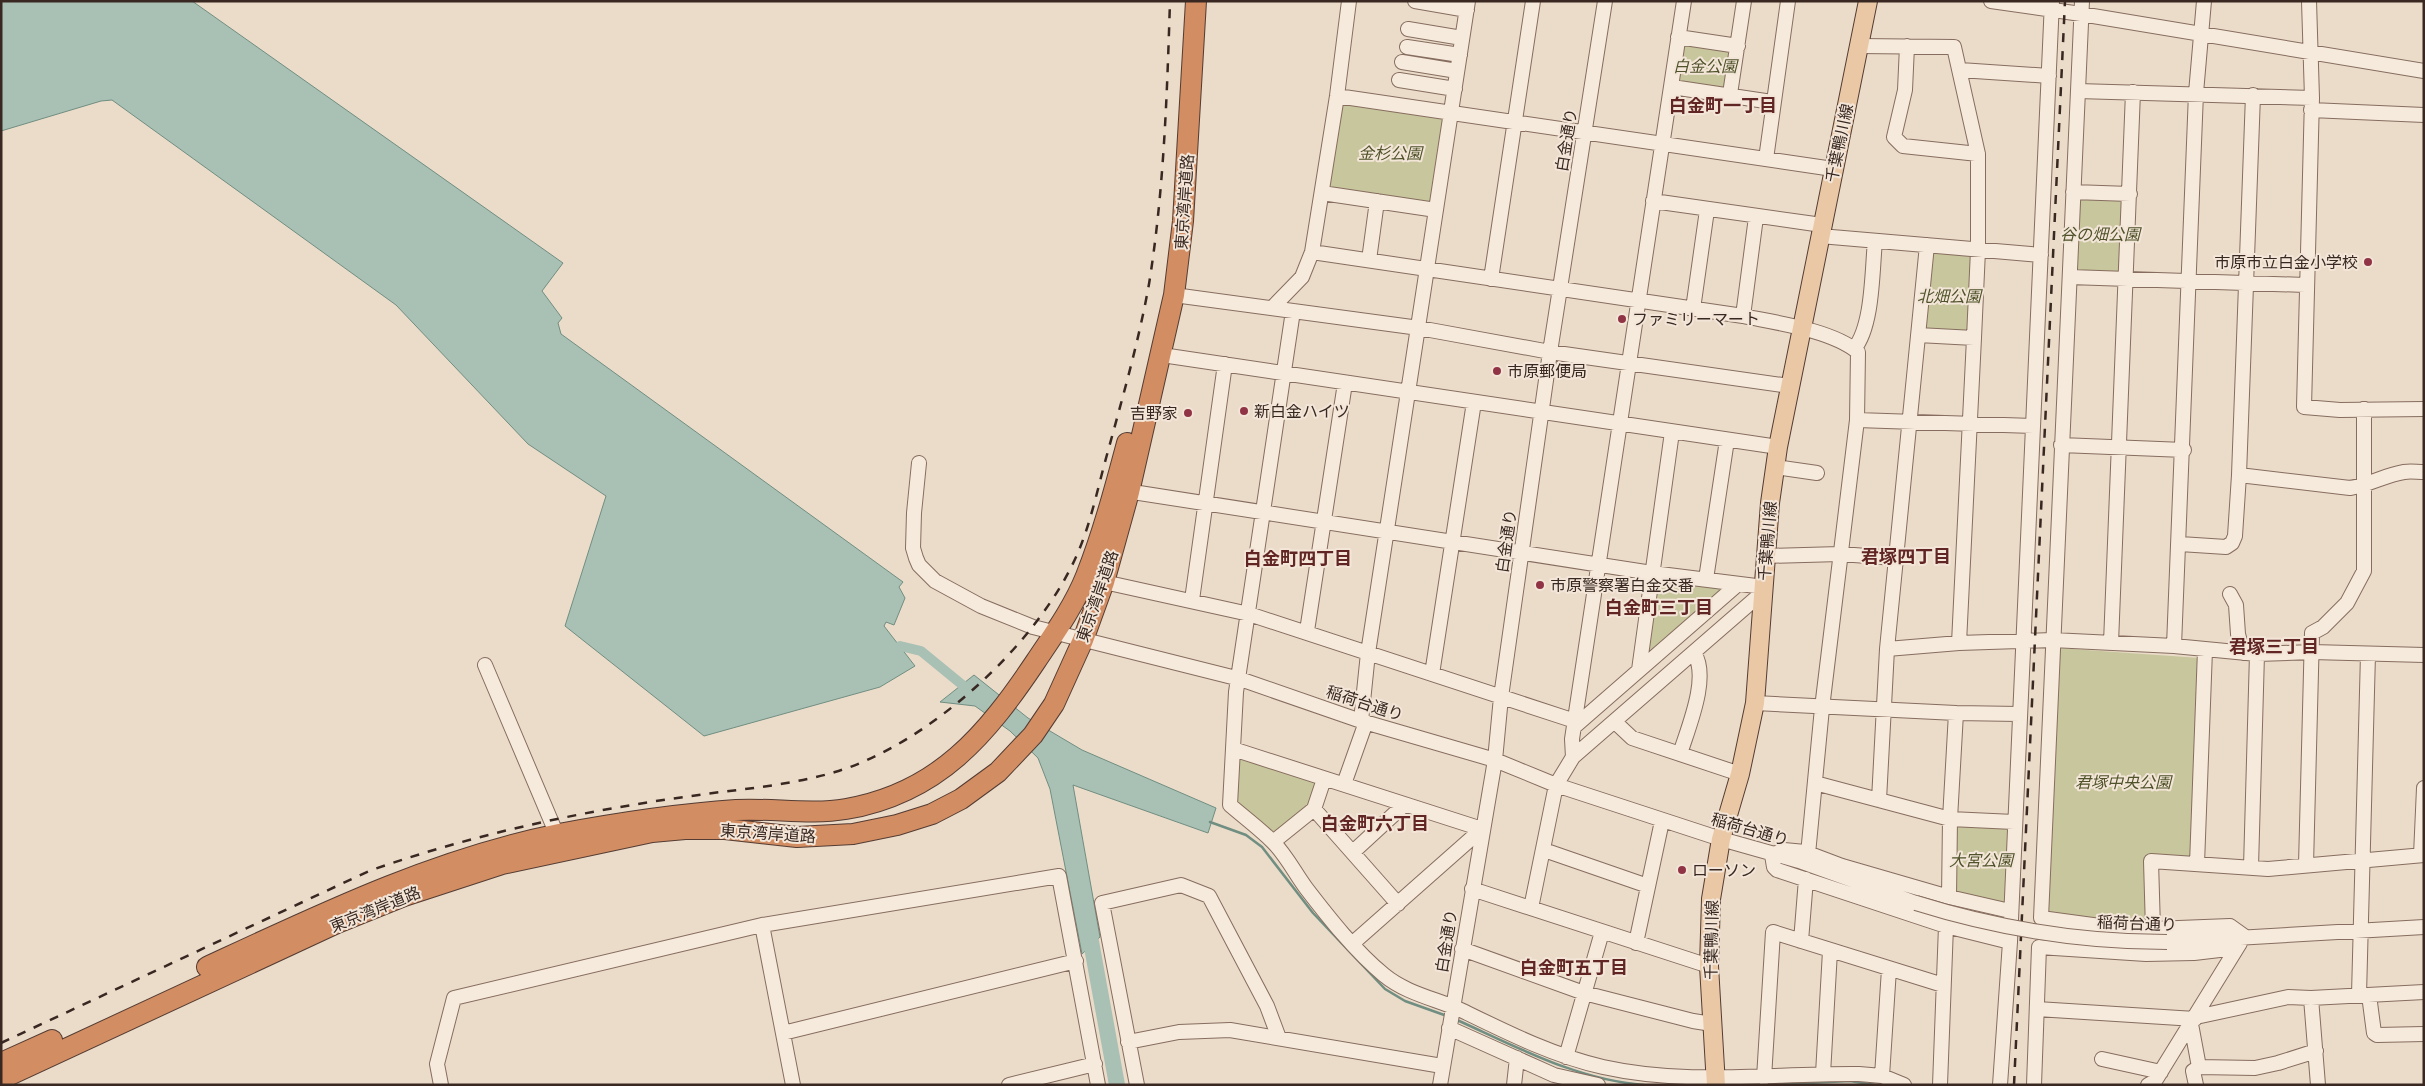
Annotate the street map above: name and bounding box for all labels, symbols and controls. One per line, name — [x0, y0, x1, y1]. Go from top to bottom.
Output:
park label: 白金公園 — [1673, 55, 1739, 77]
district label: 白金町一丁目 — [1669, 93, 1777, 118]
street label: 千葉鴨川線 — [1820, 102, 1858, 184]
street label: 白金通り — [1550, 107, 1582, 173]
park label: 金杉公園 — [1358, 142, 1424, 164]
street label: 東京湾岸道路 — [1170, 153, 1198, 251]
park label: 谷の畑公園 — [2060, 223, 2142, 245]
place label: 市原市立白金小学校 — [2214, 251, 2358, 273]
marker: 市原市立白金小学校 — [2362, 256, 2374, 268]
park label: 北畑公園 — [1917, 285, 1983, 307]
place label: ファミリーマート — [1632, 308, 1760, 330]
marker: ファミリーマート — [1616, 313, 1628, 325]
place label: 市原郵便局 — [1507, 360, 1587, 382]
marker: 市原郵便局 — [1491, 365, 1503, 377]
place label: 新白金ハイツ — [1254, 400, 1350, 422]
place label: 吉野家 — [1130, 402, 1178, 424]
marker: 新白金ハイツ — [1238, 405, 1250, 417]
marker: 吉野家 — [1182, 407, 1194, 419]
street label: 千葉鴨川線 — [1753, 500, 1781, 582]
street label: 白金通り — [1491, 508, 1521, 574]
district label: 君塚四丁目 — [1861, 544, 1951, 569]
district label: 白金町四丁目 — [1244, 546, 1352, 571]
street label: 東京湾岸道路 — [1071, 547, 1123, 645]
place label: 市原警察署白金交番 — [1550, 574, 1694, 596]
marker: 市原警察署白金交番 — [1534, 579, 1546, 591]
district label: 白金町三丁目 — [1605, 595, 1713, 620]
district label: 君塚三丁目 — [2229, 634, 2319, 659]
street label: 稲荷台通り — [1324, 680, 1406, 726]
park label: 君塚中央公園 — [2075, 771, 2173, 793]
street label: 稲荷台通り — [1709, 807, 1791, 851]
district label: 白金町六丁目 — [1321, 811, 1429, 836]
street label: 東京湾岸道路 — [719, 819, 817, 847]
park label: 大宮公園 — [1949, 849, 2015, 871]
place label: ローソン — [1692, 859, 1756, 881]
marker: ローソン — [1676, 864, 1688, 876]
street label: 東京湾岸道路 — [326, 881, 424, 937]
street label: 千葉鴨川線 — [1699, 900, 1723, 980]
street label: 白金通り — [1430, 908, 1462, 974]
street label: 稲荷台通り — [2097, 911, 2177, 935]
district label: 白金町五丁目 — [1520, 955, 1628, 980]

